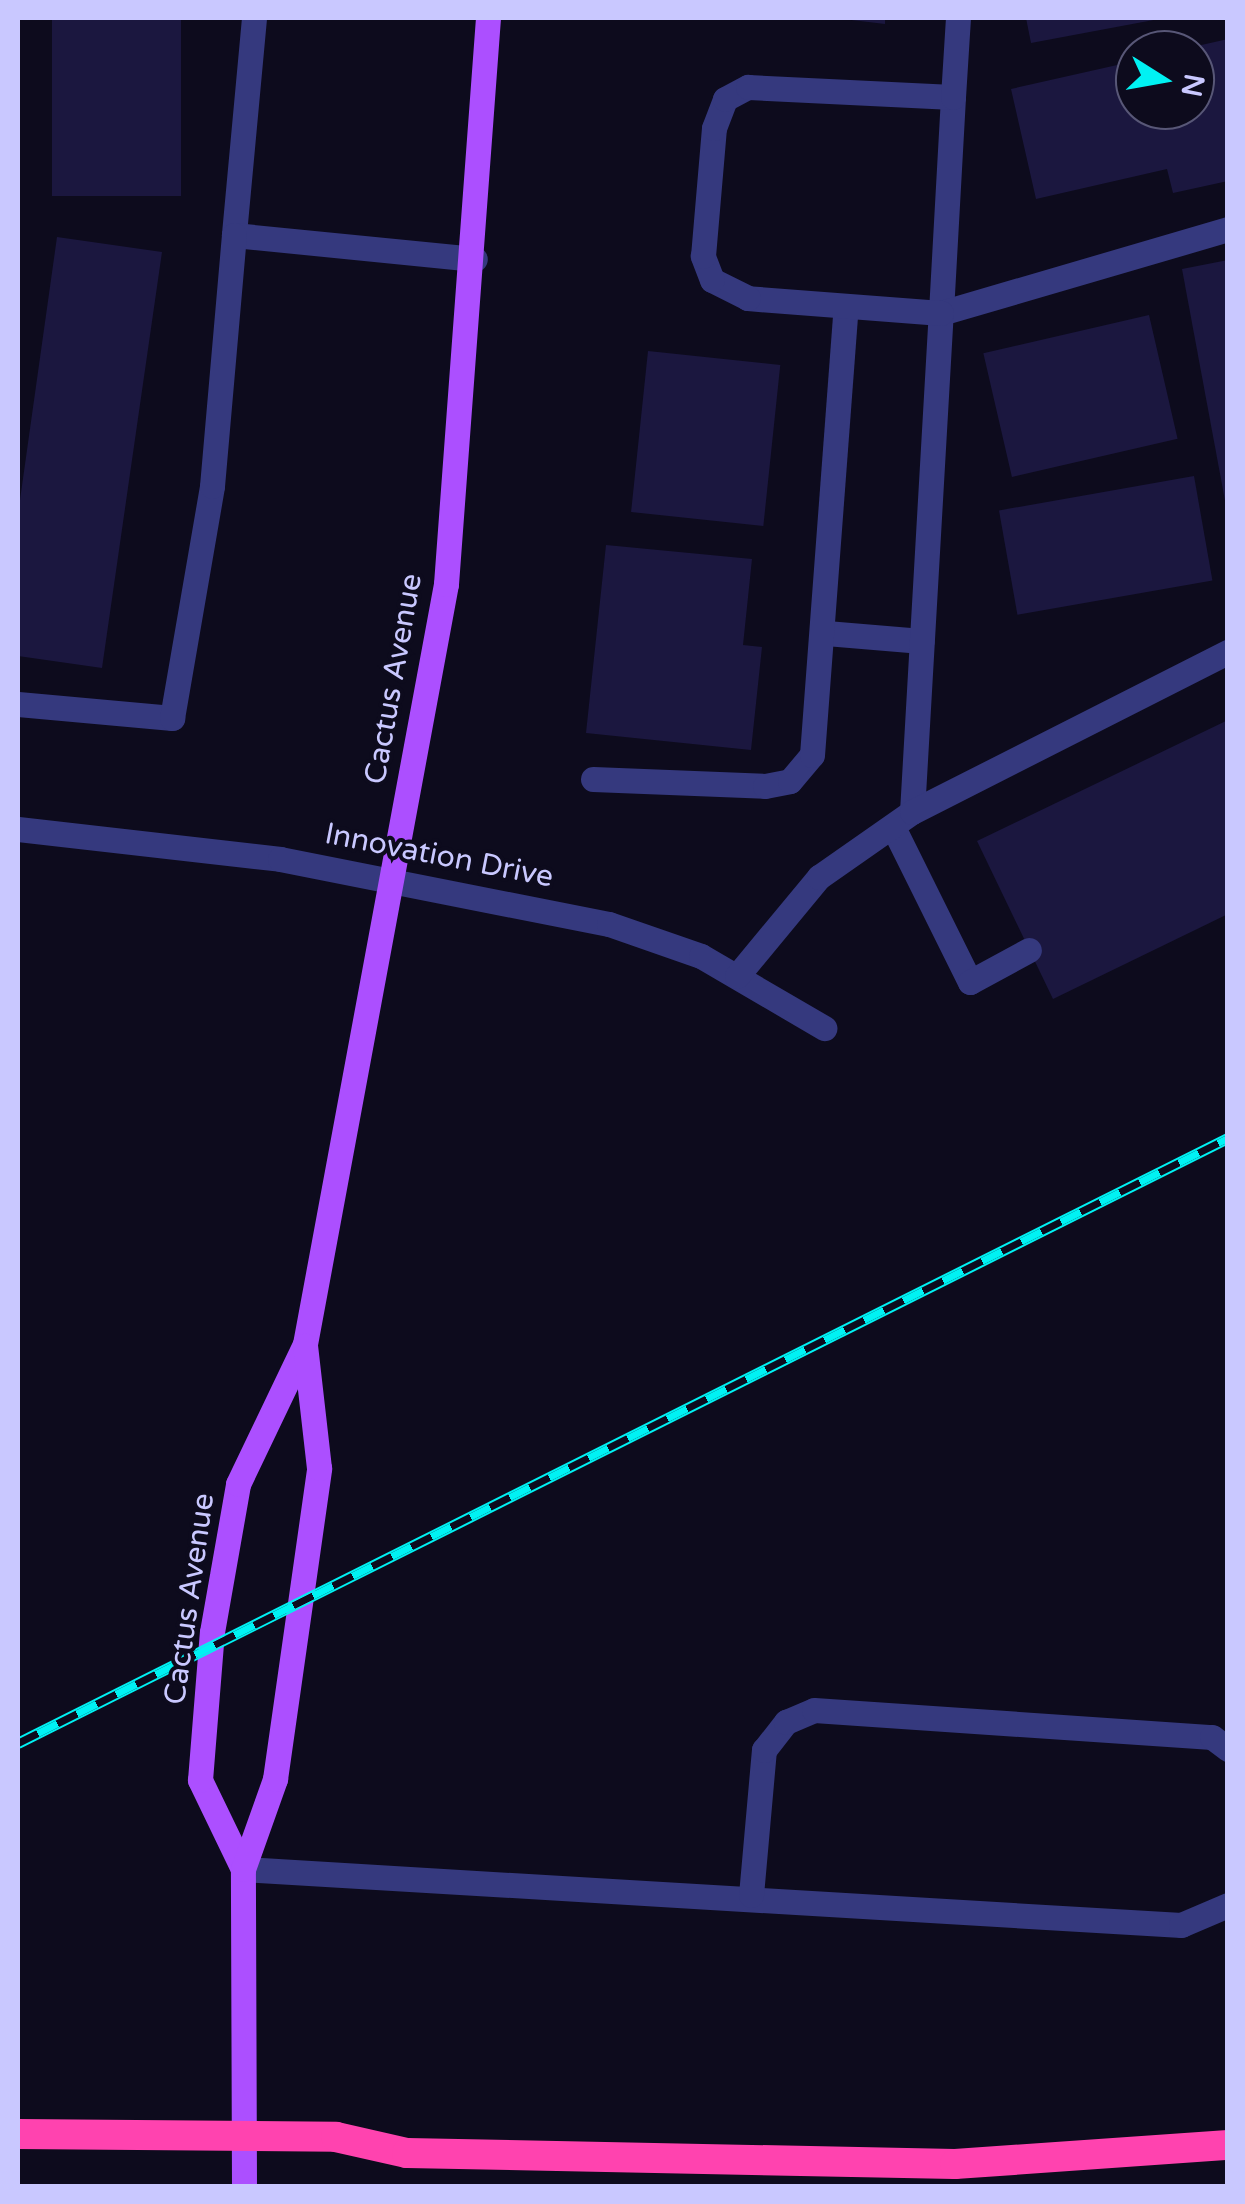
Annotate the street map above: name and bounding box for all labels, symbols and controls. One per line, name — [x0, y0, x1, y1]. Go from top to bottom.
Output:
north arrow — [1115, 30, 1215, 130]
text: N — [1174, 71, 1211, 100]
street label: Cactus Avenue — [358, 571, 430, 787]
street label: Innovation Drive — [322, 816, 556, 896]
street label: Cactus Avenue — [157, 1491, 223, 1707]

